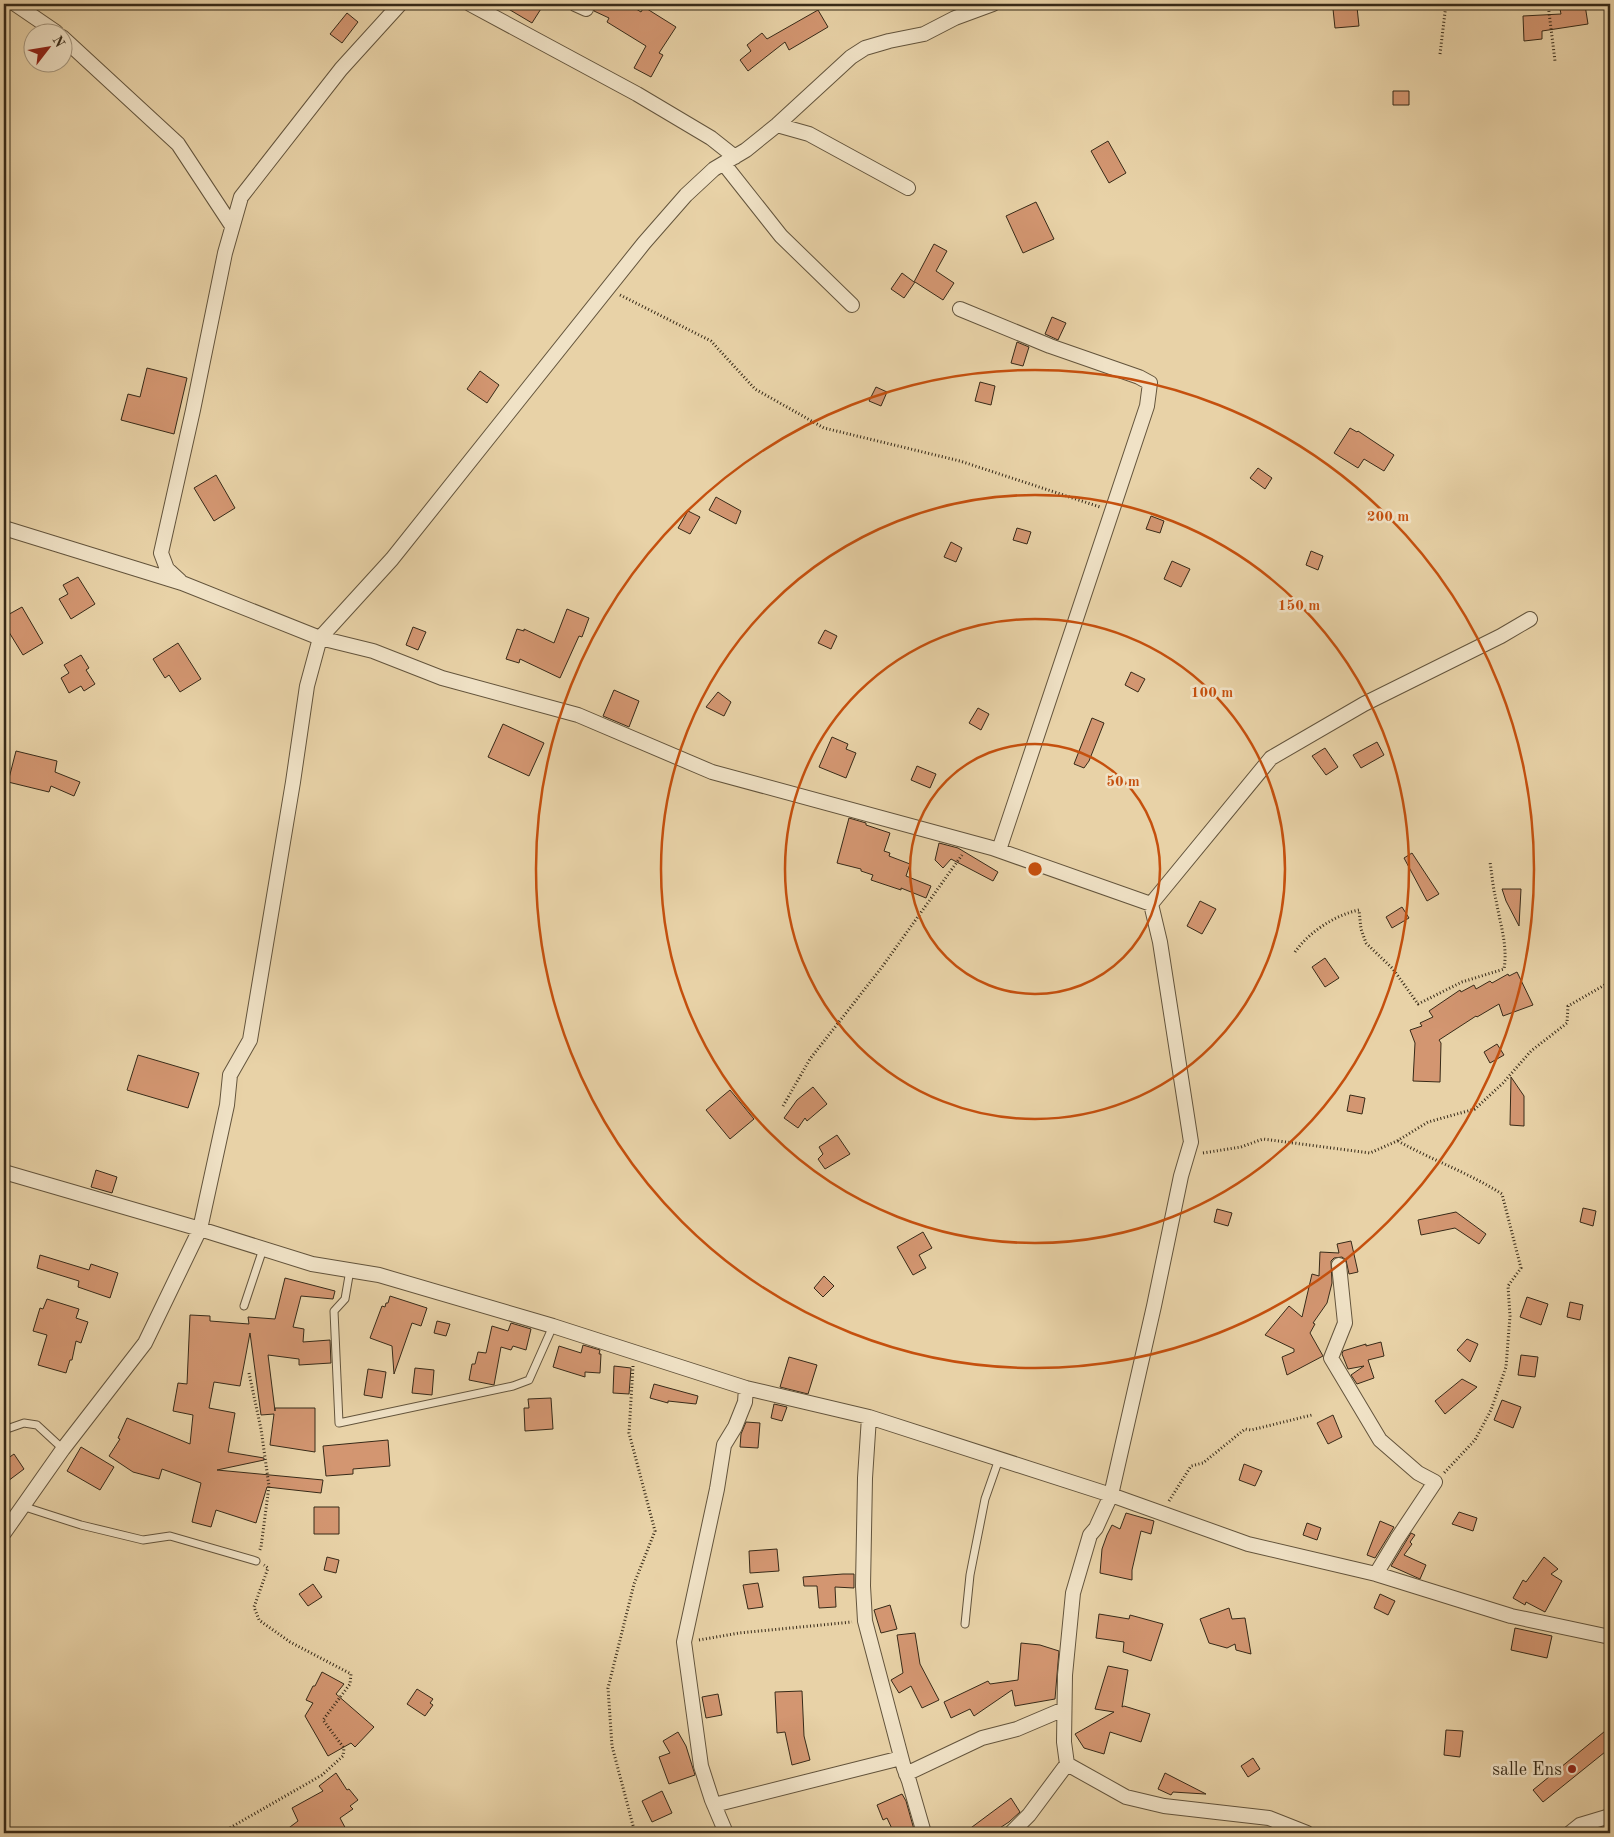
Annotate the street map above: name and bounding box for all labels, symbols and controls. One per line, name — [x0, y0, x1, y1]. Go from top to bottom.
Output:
north arrow — [22, 22, 72, 72]
text: N — [50, 34, 67, 50]
text: 200 m — [1367, 510, 1409, 525]
text: 150 m — [1278, 599, 1320, 614]
text: 100 m — [1191, 686, 1233, 701]
text: 50 m — [1106, 775, 1140, 790]
centre of rings — [1026, 860, 1044, 878]
place label: salle Ens — [1492, 1761, 1562, 1779]
marker: salle Ens — [1566, 1763, 1578, 1775]

